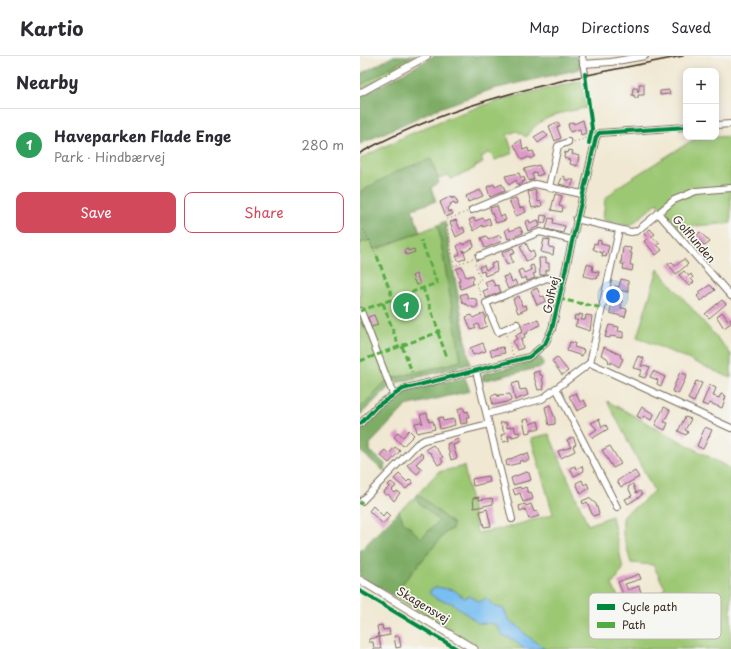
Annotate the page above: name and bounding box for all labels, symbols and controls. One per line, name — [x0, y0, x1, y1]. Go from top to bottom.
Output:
text: Kartio — [20, 14, 83, 42]
text: Map — [529, 17, 559, 38]
text: Directions — [581, 17, 649, 38]
text: Saved — [671, 17, 711, 38]
map controls — [683, 68, 719, 140]
button: + — [683, 68, 719, 104]
text: Nearby — [16, 69, 78, 95]
button: − — [683, 104, 719, 140]
text: Haveparken Flade Enge — [54, 124, 231, 147]
text: 1 — [26, 135, 32, 154]
text: 280 m — [302, 135, 344, 154]
text: Park · Hindbærvej — [54, 147, 165, 166]
button: Save — [16, 192, 176, 233]
button: Share — [184, 192, 344, 233]
street label: Golflunden — [669, 211, 720, 266]
street label: Golfvej — [538, 275, 563, 315]
your location — [603, 286, 623, 306]
pin: 1 — [393, 291, 419, 321]
street label: Skagensvej — [394, 582, 453, 627]
legend — [589, 593, 721, 639]
text: Cycle path — [622, 598, 677, 615]
text: Path — [622, 616, 646, 633]

